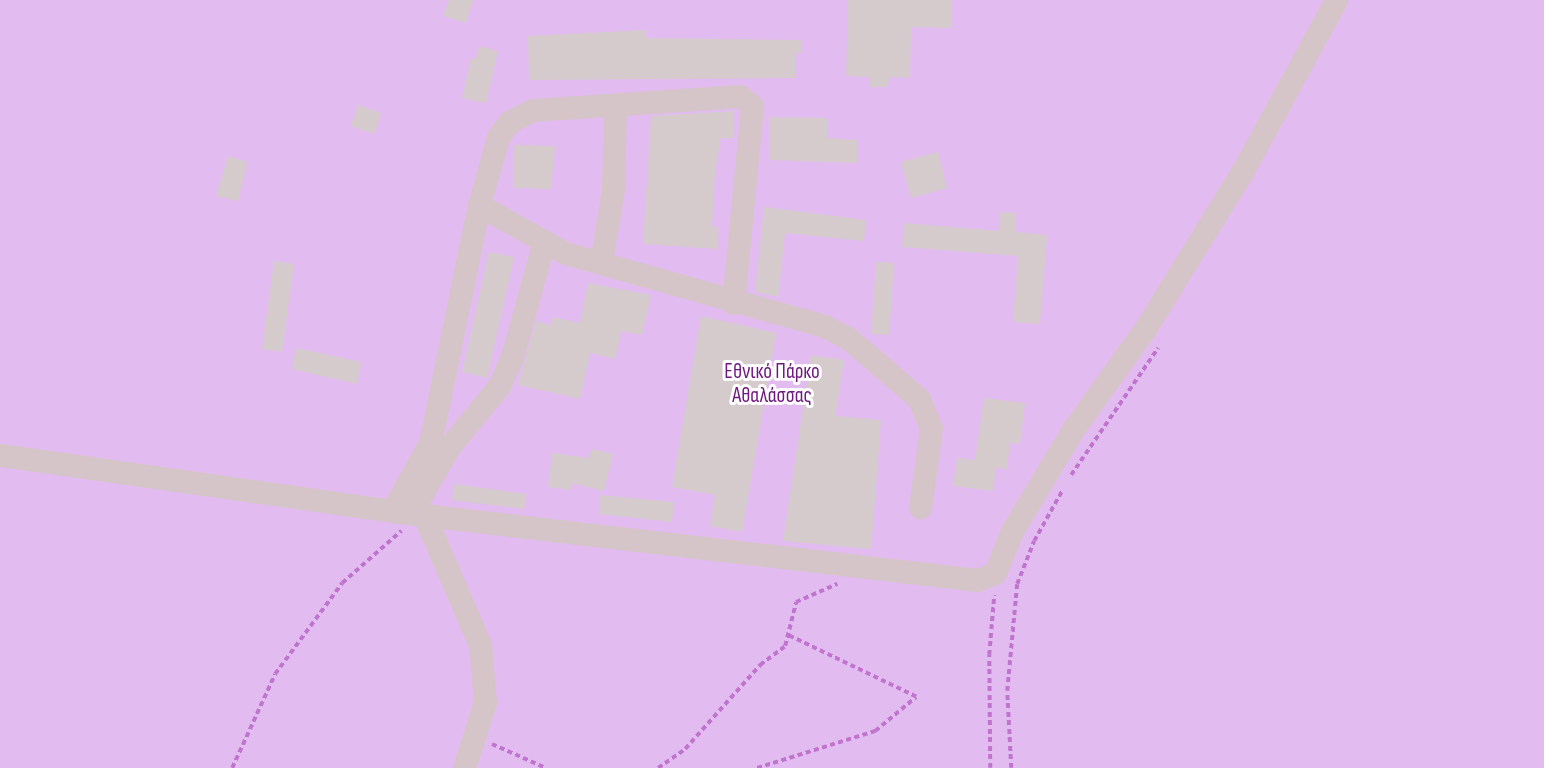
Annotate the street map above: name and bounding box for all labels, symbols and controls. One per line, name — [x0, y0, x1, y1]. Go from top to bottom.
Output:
park label: Εθνικό Πάρκο Αθαλάσσας — [724, 359, 820, 409]

